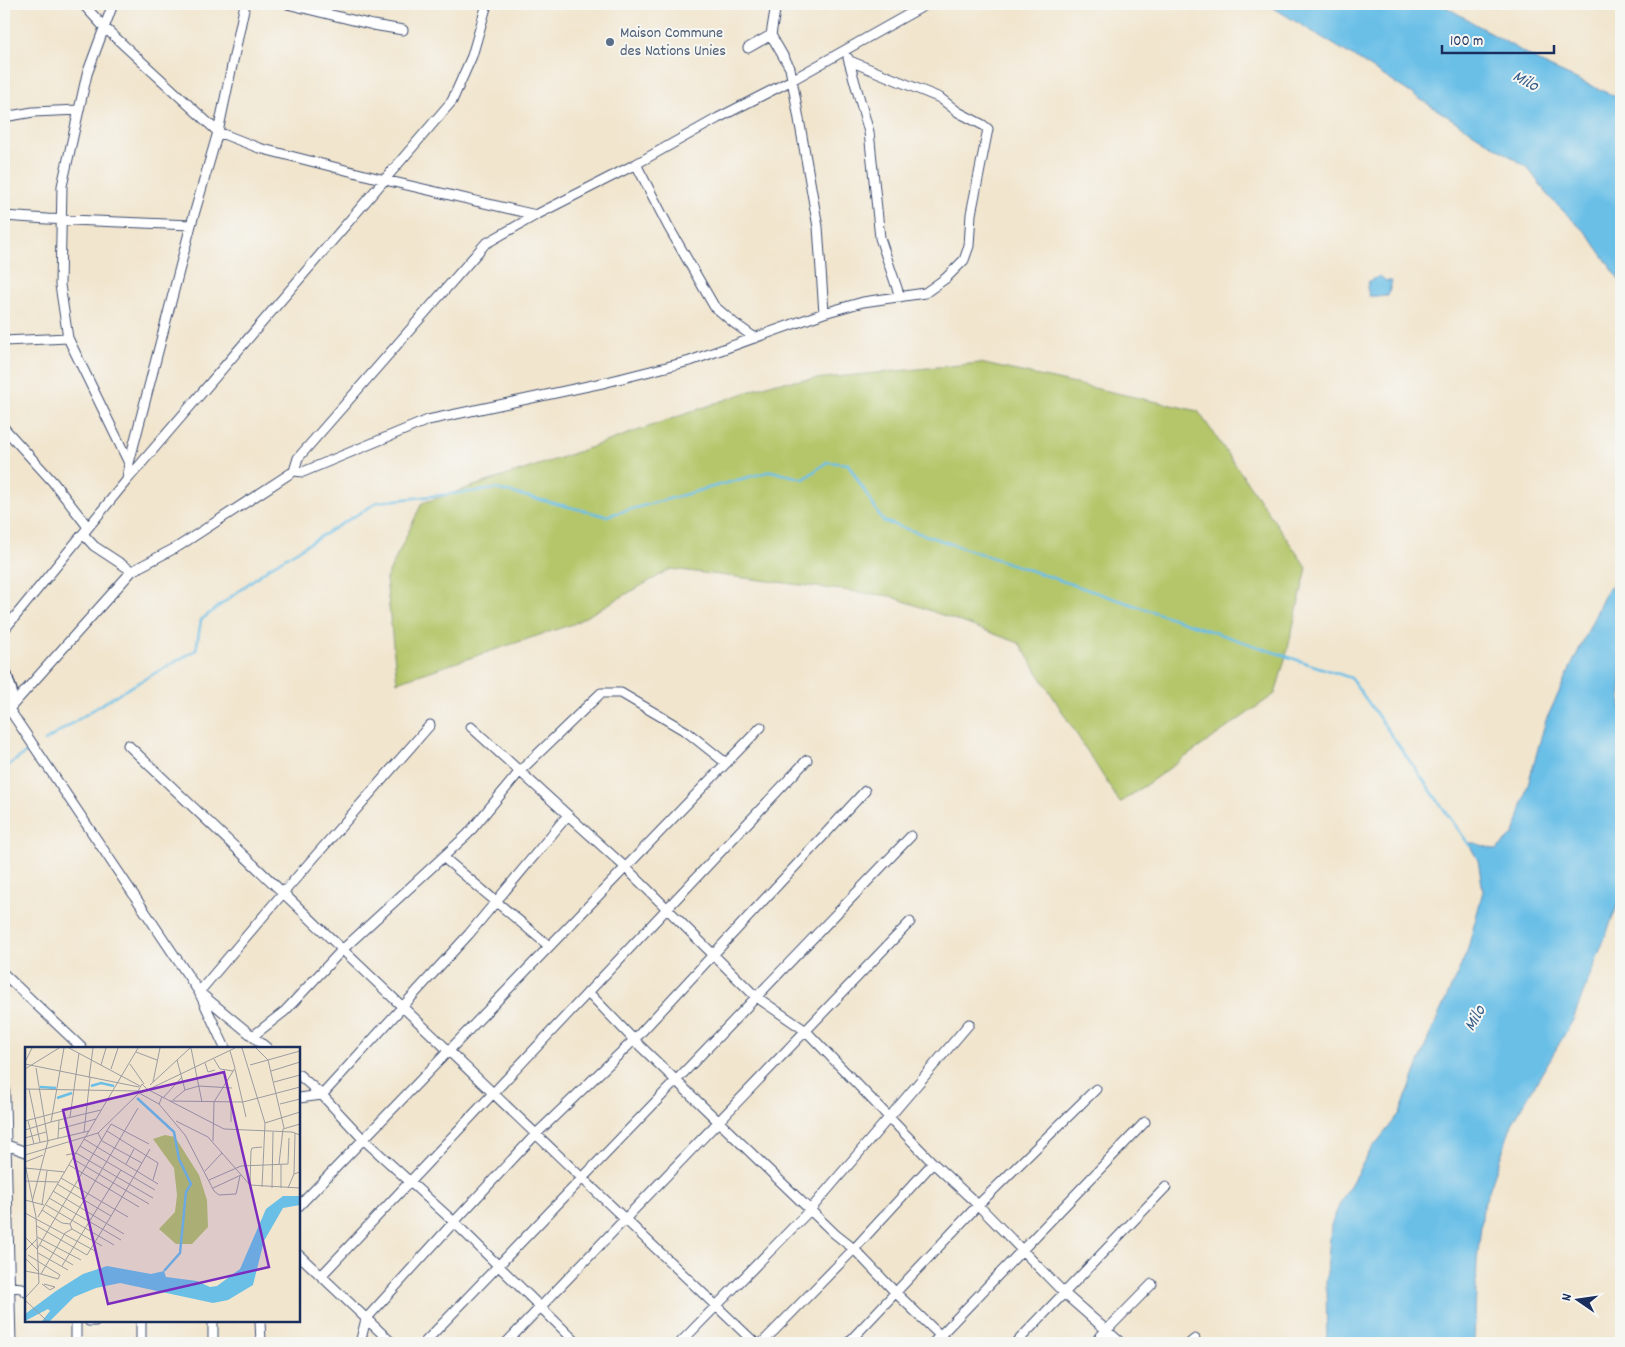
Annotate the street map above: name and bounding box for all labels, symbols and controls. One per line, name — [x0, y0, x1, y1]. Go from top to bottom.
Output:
place label: Maison Commune des Nations Unies — [620, 22, 726, 63]
scale bar — [1442, 22, 1555, 54]
text: 100 m — [1450, 31, 1483, 53]
marker: Maison Commune des Nations Unies — [604, 36, 616, 48]
water label: Milo — [1508, 65, 1543, 100]
water label: Milo — [1459, 1001, 1494, 1036]
inset map — [25, 1047, 300, 1322]
north arrow — [1552, 1274, 1602, 1324]
text: N — [1557, 1292, 1578, 1303]

